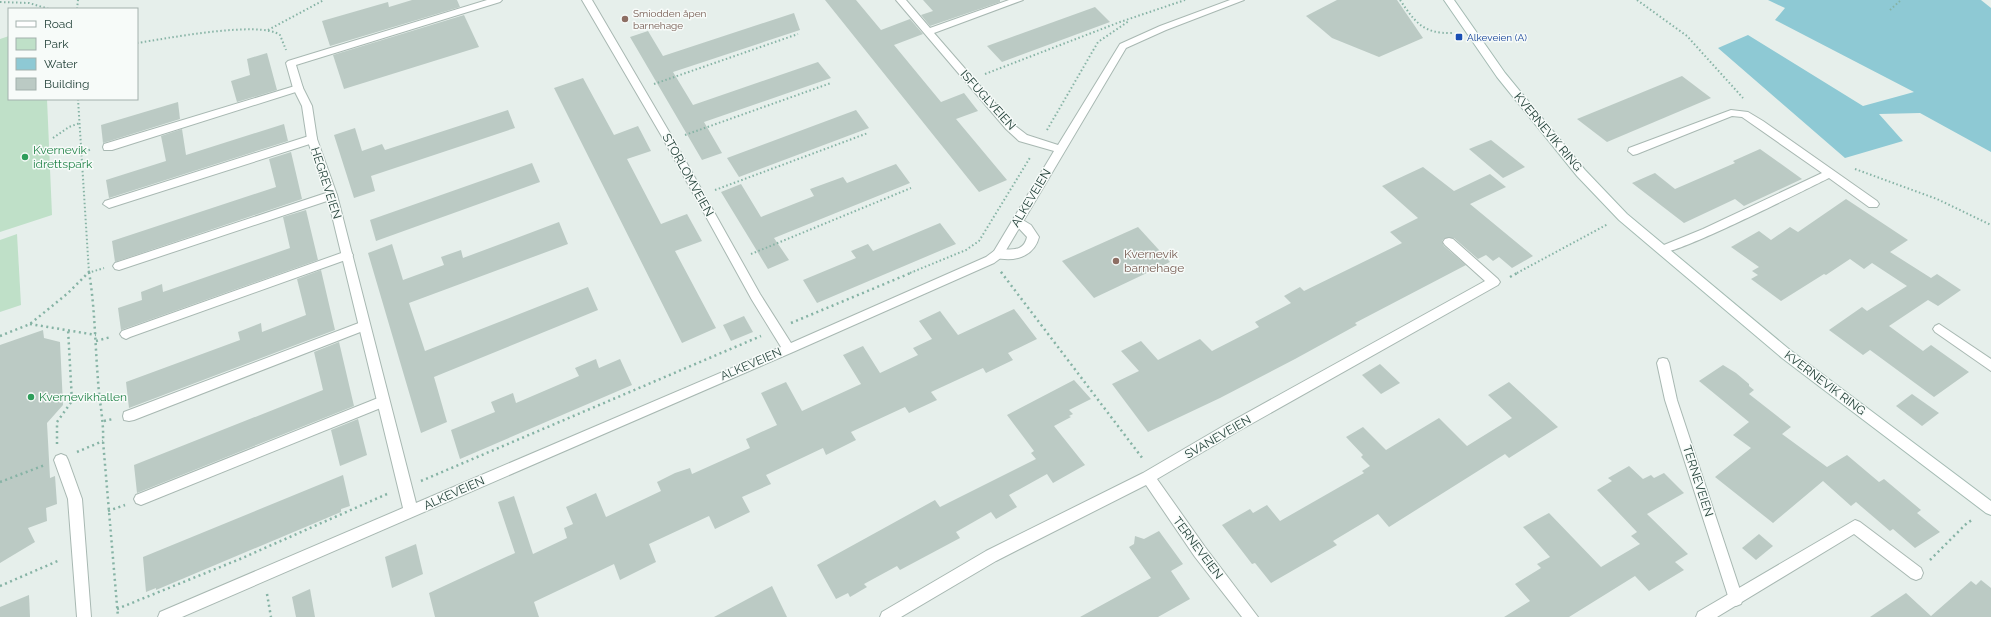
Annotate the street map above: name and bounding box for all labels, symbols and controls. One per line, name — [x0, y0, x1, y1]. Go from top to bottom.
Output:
legend — [8, 8, 138, 100]
place label: Smiodden åpen barnehage — [633, 8, 707, 31]
marker: Smiodden åpen barnehage — [620, 14, 630, 24]
text: Road — [44, 17, 73, 31]
marker: Alkeveien (A) — [1454, 32, 1464, 42]
place label: Alkeveien (A) — [1467, 32, 1527, 43]
text: Park — [44, 37, 69, 51]
text: Water — [44, 57, 78, 71]
street label: ISFUGLVEIEN — [957, 67, 1019, 133]
text: Building — [44, 77, 90, 91]
street label: KVERNEVIK RING — [1511, 90, 1585, 174]
street label: STORLOMVEIEN — [659, 131, 717, 219]
place label: Kvernevik idrettspark — [33, 143, 93, 171]
street label: HEGREVEIEN — [308, 145, 344, 221]
marker: Kvernevik idrettspark — [20, 152, 30, 162]
street label: ALKEVEIEN — [1008, 166, 1054, 230]
place label: Kvernevik barnehage — [1124, 247, 1184, 275]
marker: Kvernevik barnehage — [1111, 256, 1121, 266]
street label: ALKEVEIEN — [718, 345, 784, 383]
street label: KVERNEVIK RING — [1782, 348, 1868, 418]
place label: Kvernevikhallen — [39, 390, 127, 404]
marker: Kvernevikhallen — [26, 392, 36, 402]
street label: SVANEVEIEN — [1182, 412, 1254, 462]
street label: TERNEVEIEN — [1680, 444, 1716, 518]
street label: ALKEVEIEN — [421, 473, 487, 513]
street label: TERNEVEIEN — [1170, 514, 1226, 582]

